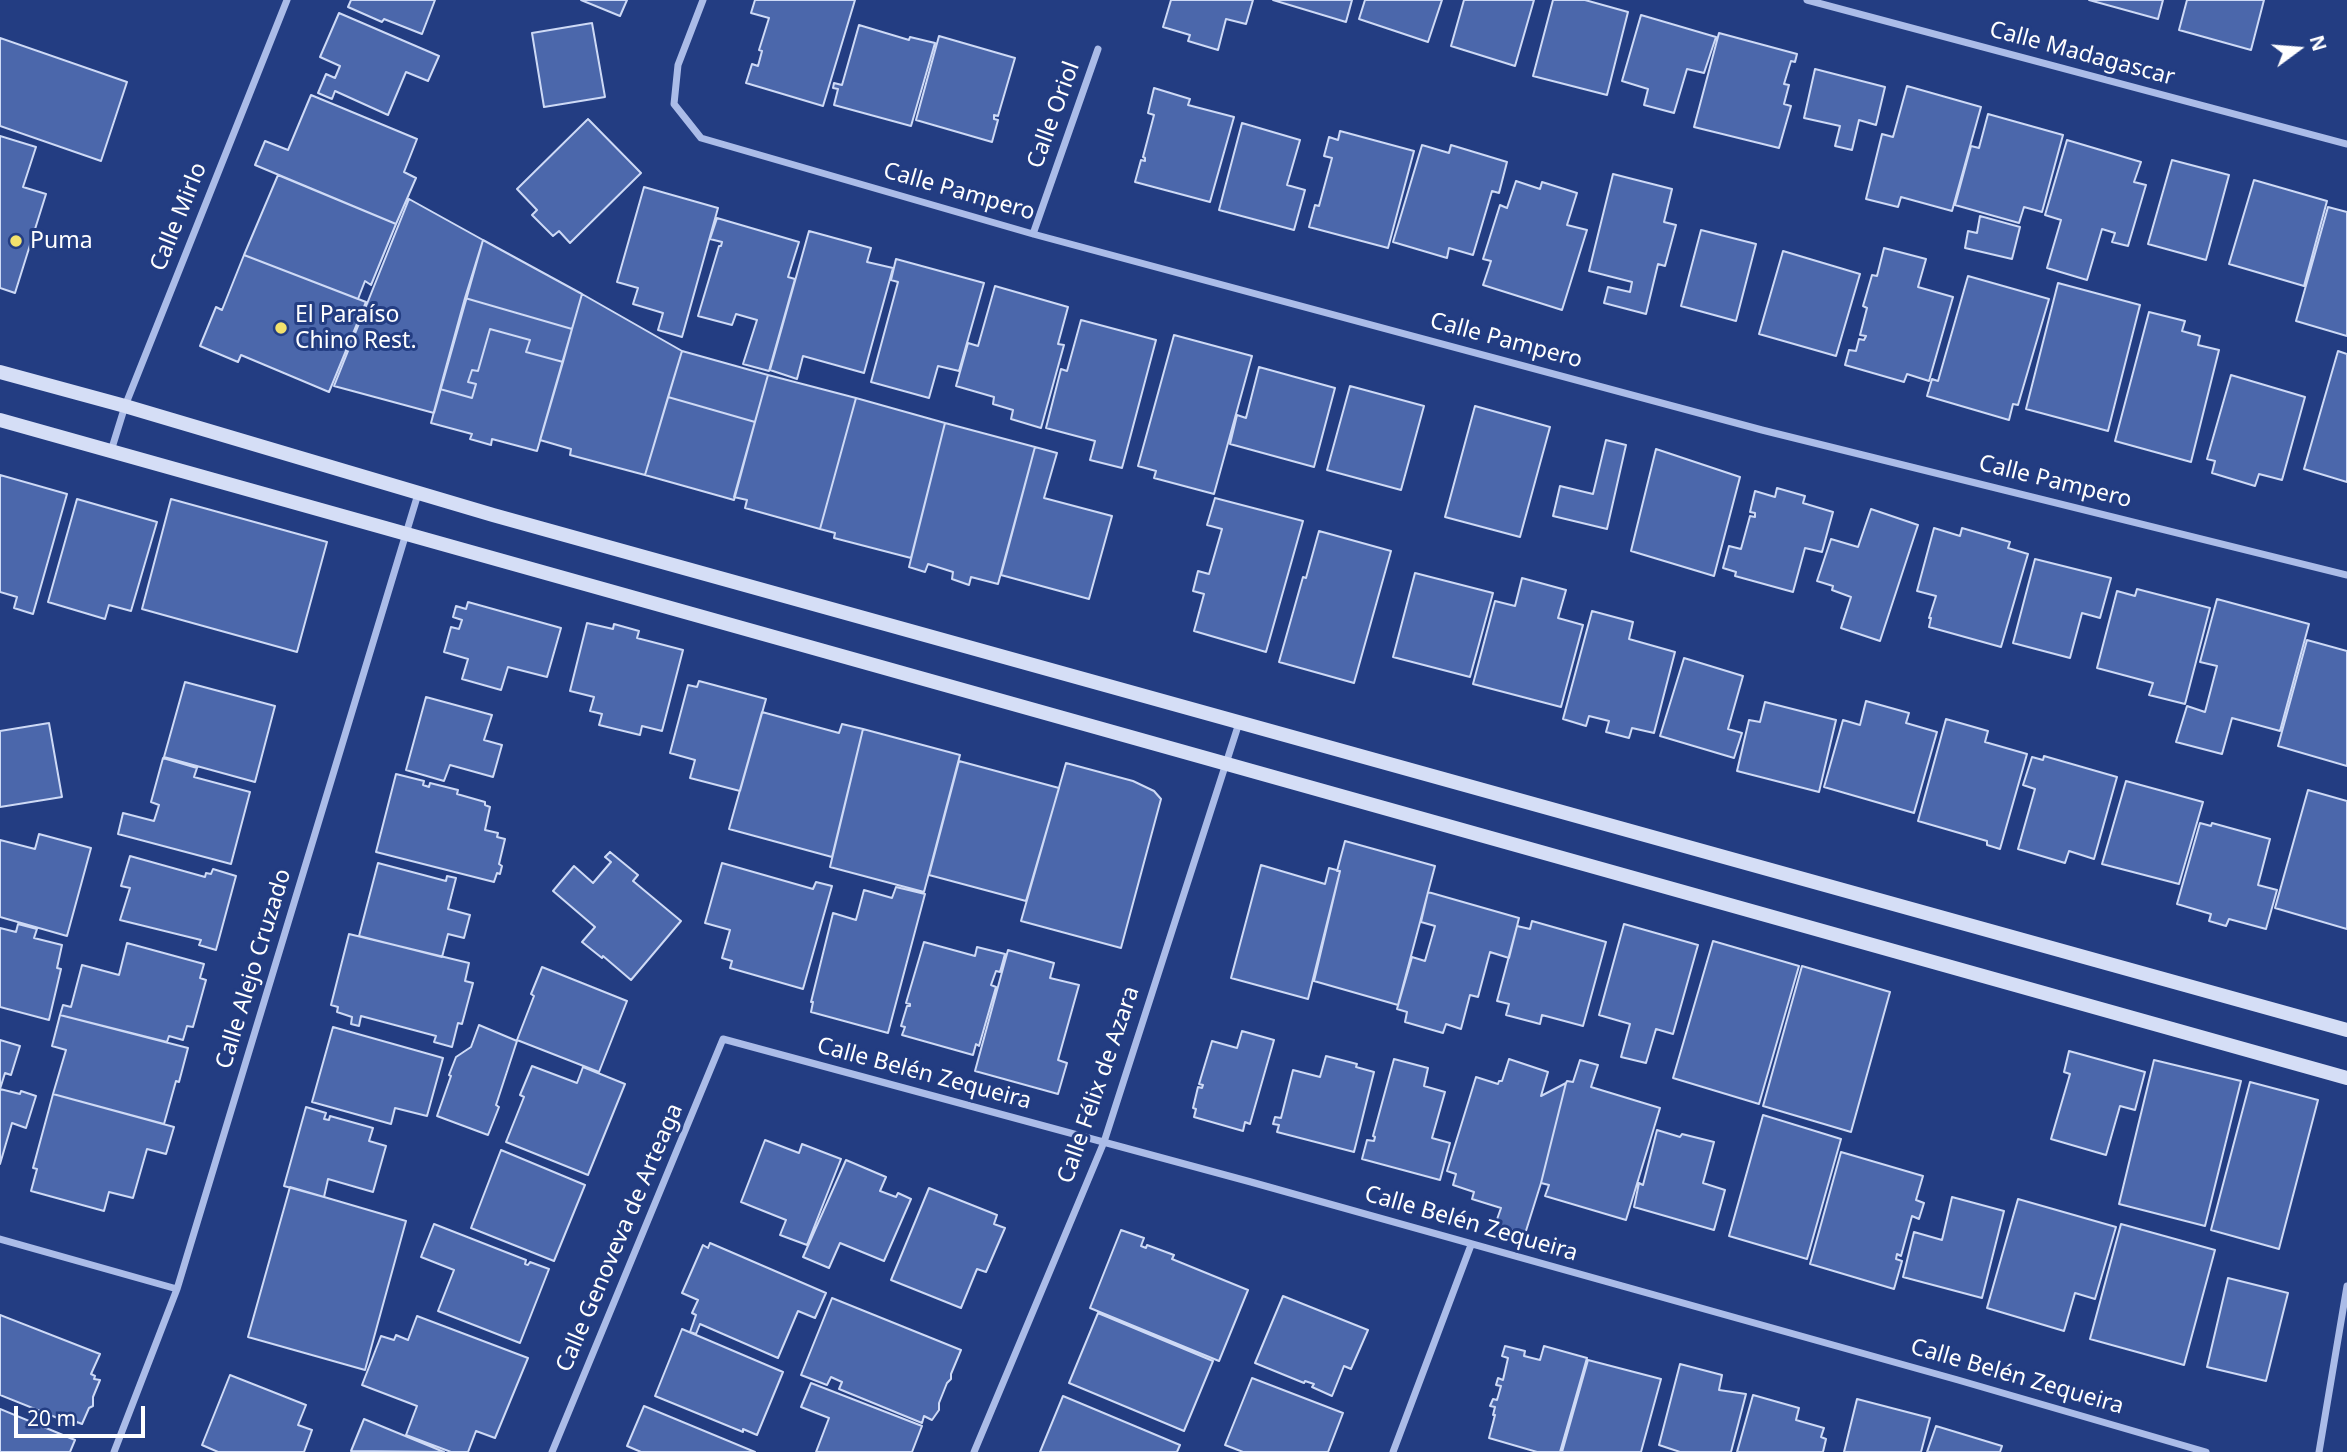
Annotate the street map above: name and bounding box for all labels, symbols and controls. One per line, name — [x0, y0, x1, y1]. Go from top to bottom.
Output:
north arrow — [2263, 14, 2333, 84]
street label: Calle Madagascar — [1986, 16, 2178, 92]
text: N — [2304, 32, 2333, 54]
street label: Calle Oriol — [1022, 58, 1086, 172]
street label: Calle Pampero — [880, 157, 1038, 227]
street label: Calle Mirlo — [145, 159, 213, 275]
place label: Puma — [30, 227, 93, 255]
marker: Puma — [8, 233, 24, 249]
place label: El Paraíso Chino Rest. — [295, 301, 417, 355]
street label: Calle Pampero — [1427, 307, 1585, 375]
marker: El Paraíso Chino Rest. — [273, 320, 289, 336]
street label: Calle Pampero — [1976, 450, 2134, 514]
street label: Calle Alejo Cruzado — [210, 866, 298, 1072]
street label: Calle Félix de Azara — [1052, 983, 1146, 1187]
street label: Calle Belén Zequeira — [814, 1032, 1034, 1116]
street label: Calle Genoveva de Arteaga — [551, 1100, 689, 1376]
street label: Calle Belén Zequeira — [1361, 1180, 1581, 1268]
street label: Calle Belén Zequeira — [1907, 1333, 2127, 1421]
scale bar — [18, 1392, 149, 1436]
text: 20 m — [27, 1404, 76, 1432]

